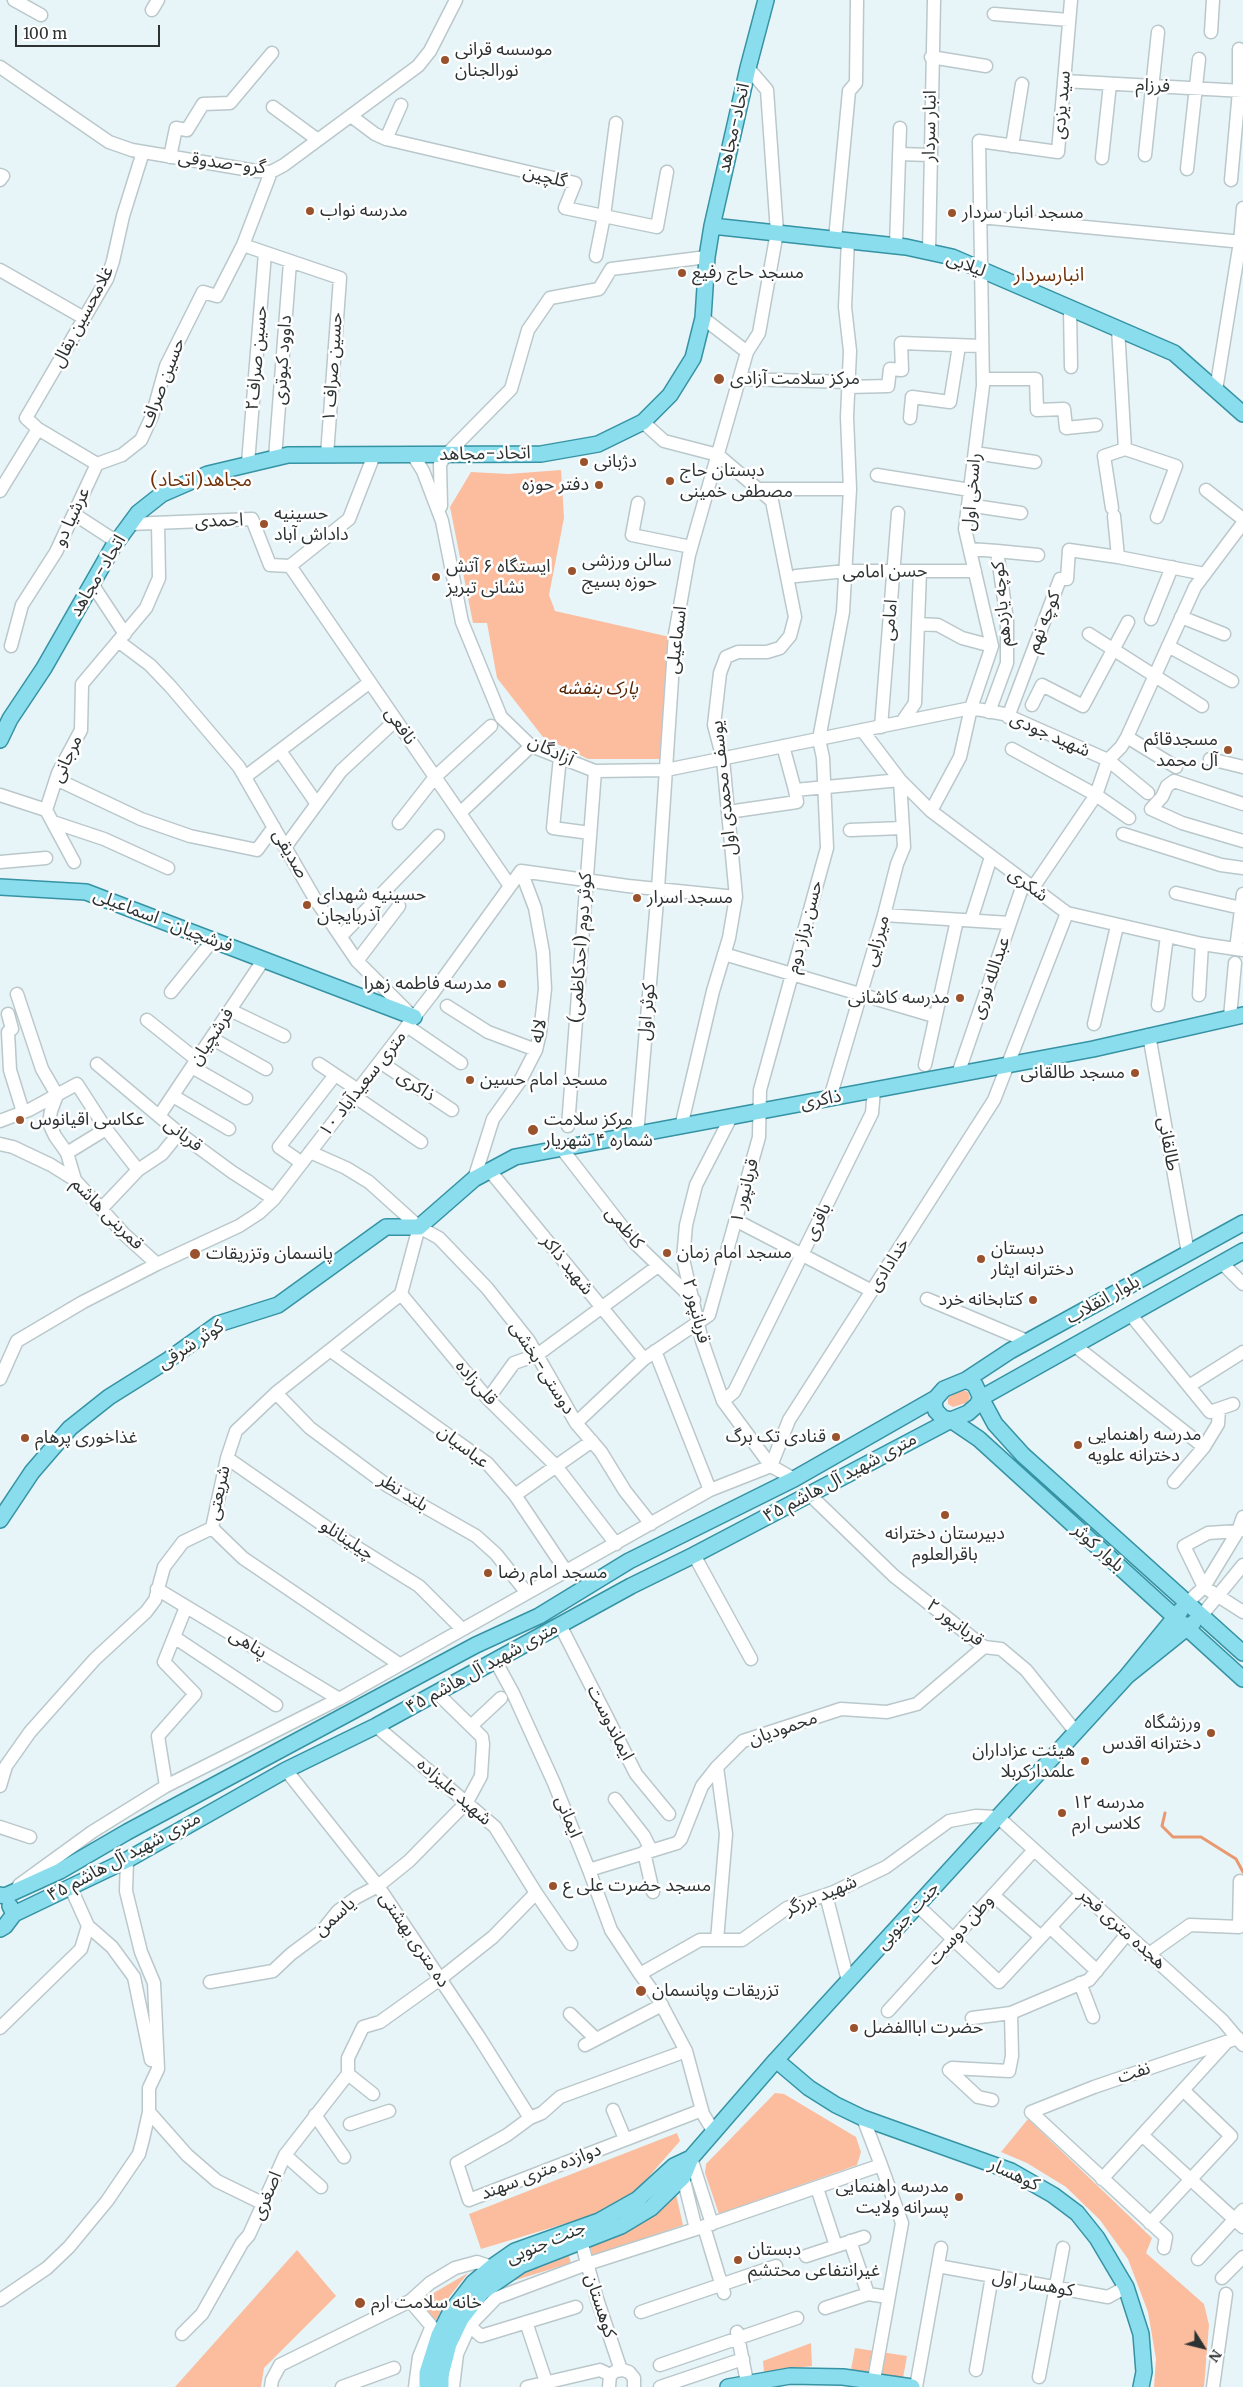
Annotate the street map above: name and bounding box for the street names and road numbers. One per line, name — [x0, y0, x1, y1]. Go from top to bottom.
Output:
street label: سید یزدی — [1048, 70, 1076, 140]
street label: فرزام — [1135, 74, 1171, 98]
street label: اتحاد-مجاهد — [713, 81, 755, 175]
street label: انبار سردار — [919, 90, 941, 162]
street label: گرو-صدوقی — [177, 147, 267, 179]
street label: گلچین — [521, 161, 569, 193]
street label: لیلابی — [943, 248, 989, 282]
street label: غلامحسین بقال — [47, 263, 119, 371]
street label: حسین صراف۲ — [242, 305, 272, 411]
street label: حسین صراف ۱ — [318, 312, 348, 422]
street label: داوود کبوتری — [269, 314, 297, 406]
street label: حسین صراف — [136, 335, 190, 431]
street label: اتحاد-مجاهد — [439, 442, 531, 466]
street label: راسخی اول — [958, 452, 986, 532]
street label: عرشیا دو — [49, 484, 95, 550]
street label: احمدی — [194, 509, 244, 533]
street label: اتحاد-مجاهد — [65, 531, 131, 621]
street label: حسن امامی — [842, 560, 928, 584]
street label: کوچه یازدهم — [988, 561, 1016, 647]
street label: کوچه نهم — [1023, 588, 1065, 656]
street label: امامی — [877, 598, 903, 642]
street label: اسماعیلی — [662, 605, 692, 675]
street label: نافعی — [379, 703, 421, 749]
street label: شهید جودی — [1007, 708, 1093, 762]
street label: یوسف محمدی اول — [706, 719, 742, 857]
street label: آزادگان — [525, 731, 577, 771]
street label: مرجانی — [47, 732, 87, 786]
street label: صدیقی — [267, 825, 313, 883]
street label: شکری — [1004, 863, 1052, 907]
street label: کوثر دوم (احدکاظمی) — [565, 872, 597, 1024]
street label: حسن بزاز دوم — [782, 878, 828, 976]
street label: فرشچیان- اسماعیلی — [90, 884, 236, 958]
street label: میرزایی — [859, 913, 895, 969]
street label: عبدالله نوری — [967, 934, 1015, 1022]
street label: کوثر اول — [634, 982, 660, 1042]
street label: فرشچیان — [185, 1004, 239, 1070]
street label: لاله — [526, 1017, 552, 1045]
street label: ۱۰ متری سعیدآباد — [315, 1027, 411, 1141]
street label: ذاکری — [393, 1066, 439, 1106]
street label: ذاکری — [799, 1085, 843, 1115]
street label: قربانی — [159, 1113, 207, 1157]
street label: طالقانی — [1153, 1115, 1183, 1173]
street label: قربانپور ۱ — [726, 1156, 764, 1226]
street label: قمربنی هاشم — [66, 1173, 148, 1255]
street label: باقری — [800, 1200, 836, 1244]
street label: کاظمی — [600, 1202, 648, 1254]
street label: شهید ذاکر — [536, 1231, 598, 1299]
street label: خدادادی — [864, 1234, 914, 1296]
street label: بلوار انقلاب — [1063, 1271, 1143, 1329]
street label: قربانپور ۲ — [678, 1276, 714, 1346]
street label: کوثر شرقی — [154, 1316, 228, 1374]
street label: دوستی-بخشی — [505, 1317, 579, 1419]
street label: قلی‌زاده — [450, 1356, 502, 1410]
street label: عباسیان — [433, 1421, 493, 1473]
street label: ۴۵ متری شهید آل هاشم — [760, 1428, 920, 1528]
street label: شریعتی — [203, 1464, 235, 1522]
street label: بلند نظر — [374, 1469, 432, 1517]
street label: چیلینانلو — [316, 1515, 378, 1565]
street label: بلوار کوثر — [1068, 1519, 1128, 1577]
street label: قربانپور ۲ — [922, 1595, 988, 1651]
street label: ۴۵ متری شهید آل هاشم — [402, 1617, 562, 1719]
street label: پناهی — [225, 1624, 271, 1664]
street label: ایماندوست — [582, 1682, 638, 1764]
street label: محمودیان — [746, 1707, 820, 1751]
street label: شهید علیزاده — [412, 1754, 496, 1830]
street label: ایمانی — [550, 1793, 586, 1841]
street label: ۴۵ متری شهید آل هاشم — [44, 1807, 204, 1907]
street label: شهید برزگر — [782, 1871, 860, 1921]
street label: جنت جنوبی — [872, 1878, 944, 1954]
street label: هجده متری فجر — [1074, 1884, 1170, 1974]
street label: ده متری بهشتی — [374, 1888, 454, 1992]
street label: وطن دوست — [924, 1890, 998, 1970]
street label: یاسمن — [310, 1893, 360, 1941]
street label: نفت — [1115, 2058, 1153, 2088]
street label: دوازده متری سهند — [478, 2139, 604, 2205]
street label: کوهسار — [985, 2154, 1043, 2196]
street label: اصغری — [247, 2168, 287, 2224]
street label: جنت جنوبی — [503, 2217, 589, 2269]
street label: کوهسار اول — [991, 2266, 1075, 2302]
street label: کوهستان — [580, 2271, 620, 2341]

